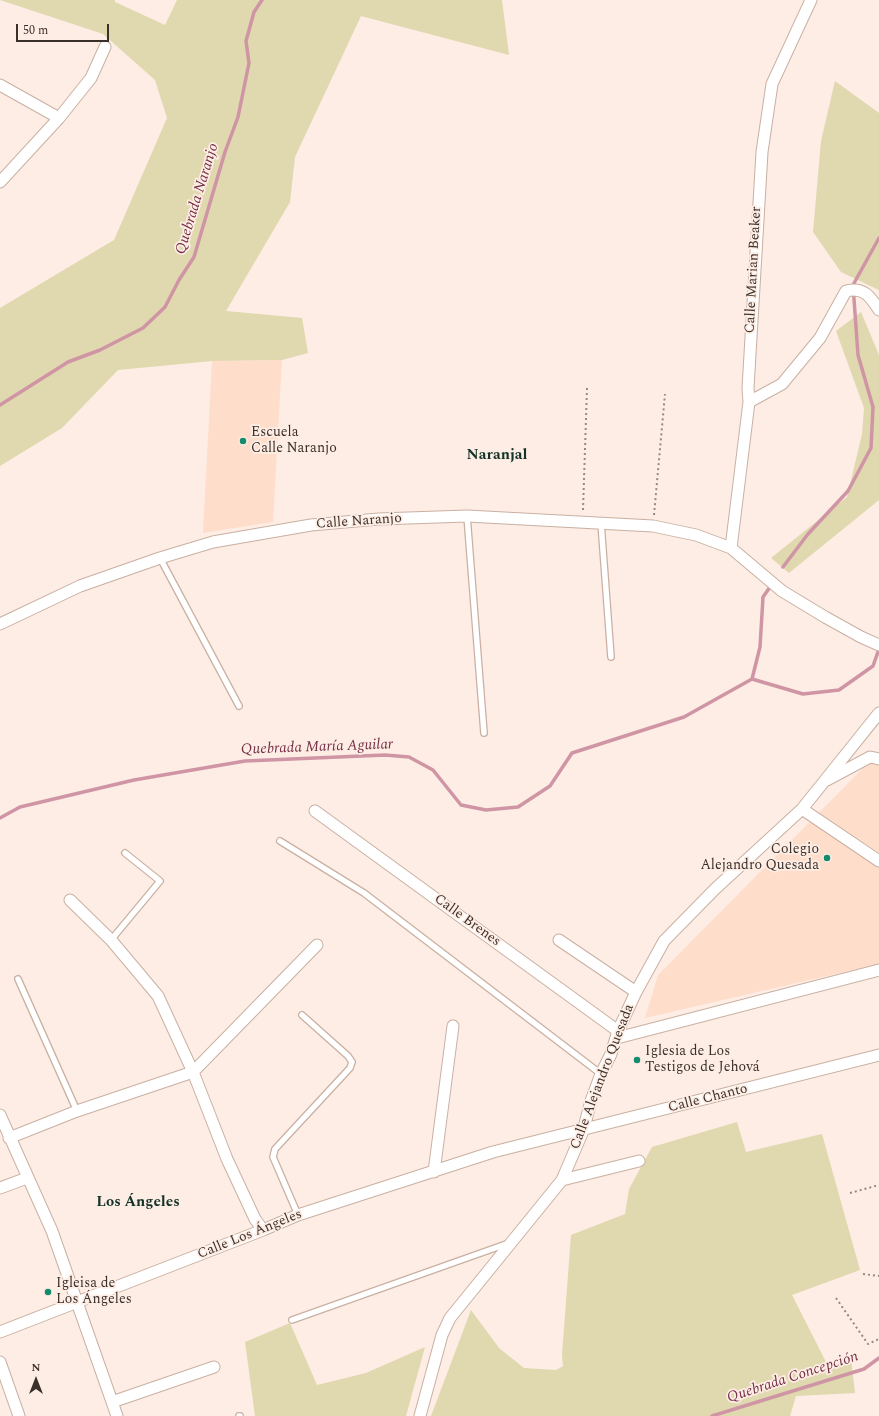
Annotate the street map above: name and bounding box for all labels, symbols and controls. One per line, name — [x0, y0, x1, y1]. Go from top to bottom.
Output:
scale bar — [18, 16, 111, 42]
text: 50 m — [23, 21, 48, 40]
water label: Quebrada Naranjo — [173, 141, 223, 257]
street label: Calle Marian Beaker — [742, 206, 766, 334]
place label: Escuela Calle Naranjo — [251, 425, 337, 458]
marker: Escuela Calle Naranjo — [238, 436, 248, 446]
district label: Naranjal — [467, 447, 527, 465]
street label: Calle Naranjo — [316, 511, 402, 533]
water label: Quebrada María Aguilar — [241, 736, 393, 760]
place label: Colegio Alejandro Quesada — [700, 842, 819, 874]
marker: Colegio Alejandro Quesada — [822, 853, 832, 863]
street label: Calle Brenes — [431, 891, 503, 951]
street label: Calle Alejandro Quesada — [568, 1002, 638, 1152]
place label: Iglesia de Los Testigos de Jehová — [645, 1044, 760, 1076]
marker: Iglesia de Los Testigos de Jehová — [632, 1055, 642, 1065]
street label: Calle Chanto — [667, 1081, 749, 1117]
district label: Los Ángeles — [96, 1194, 180, 1212]
street label: Calle Los Ángeles — [195, 1206, 305, 1264]
place label: Igleisa de Los Ángeles — [56, 1276, 132, 1308]
marker: Igleisa de Los Ángeles — [43, 1287, 53, 1297]
water label: Quebrada Concepción — [725, 1348, 861, 1408]
text: N — [32, 1359, 40, 1376]
north arrow — [16, 1360, 56, 1400]

